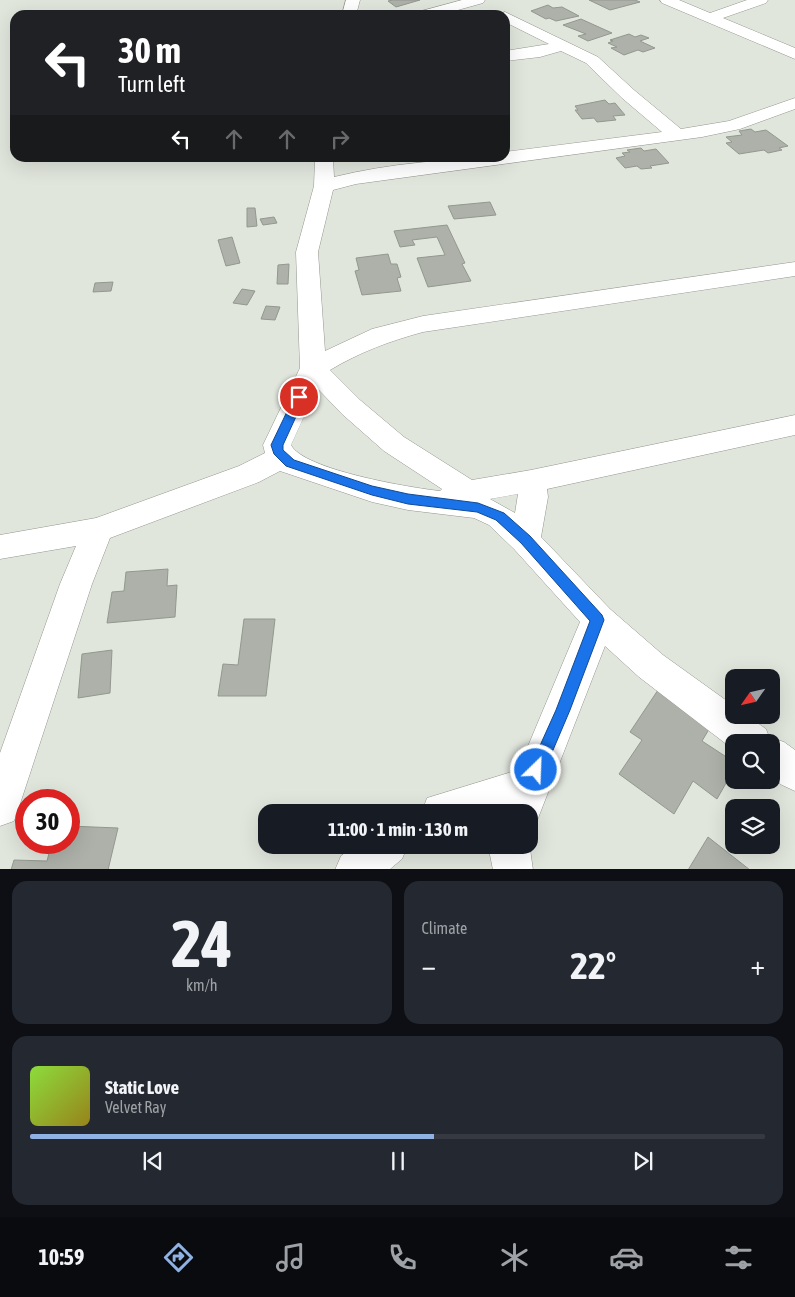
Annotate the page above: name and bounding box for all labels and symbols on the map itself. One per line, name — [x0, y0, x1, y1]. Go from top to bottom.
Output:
pin — [278, 376, 320, 418]
north arrow — [725, 669, 780, 724]
position arrow — [509, 743, 561, 795]
speed limit sign: 30 — [15, 789, 80, 854]

